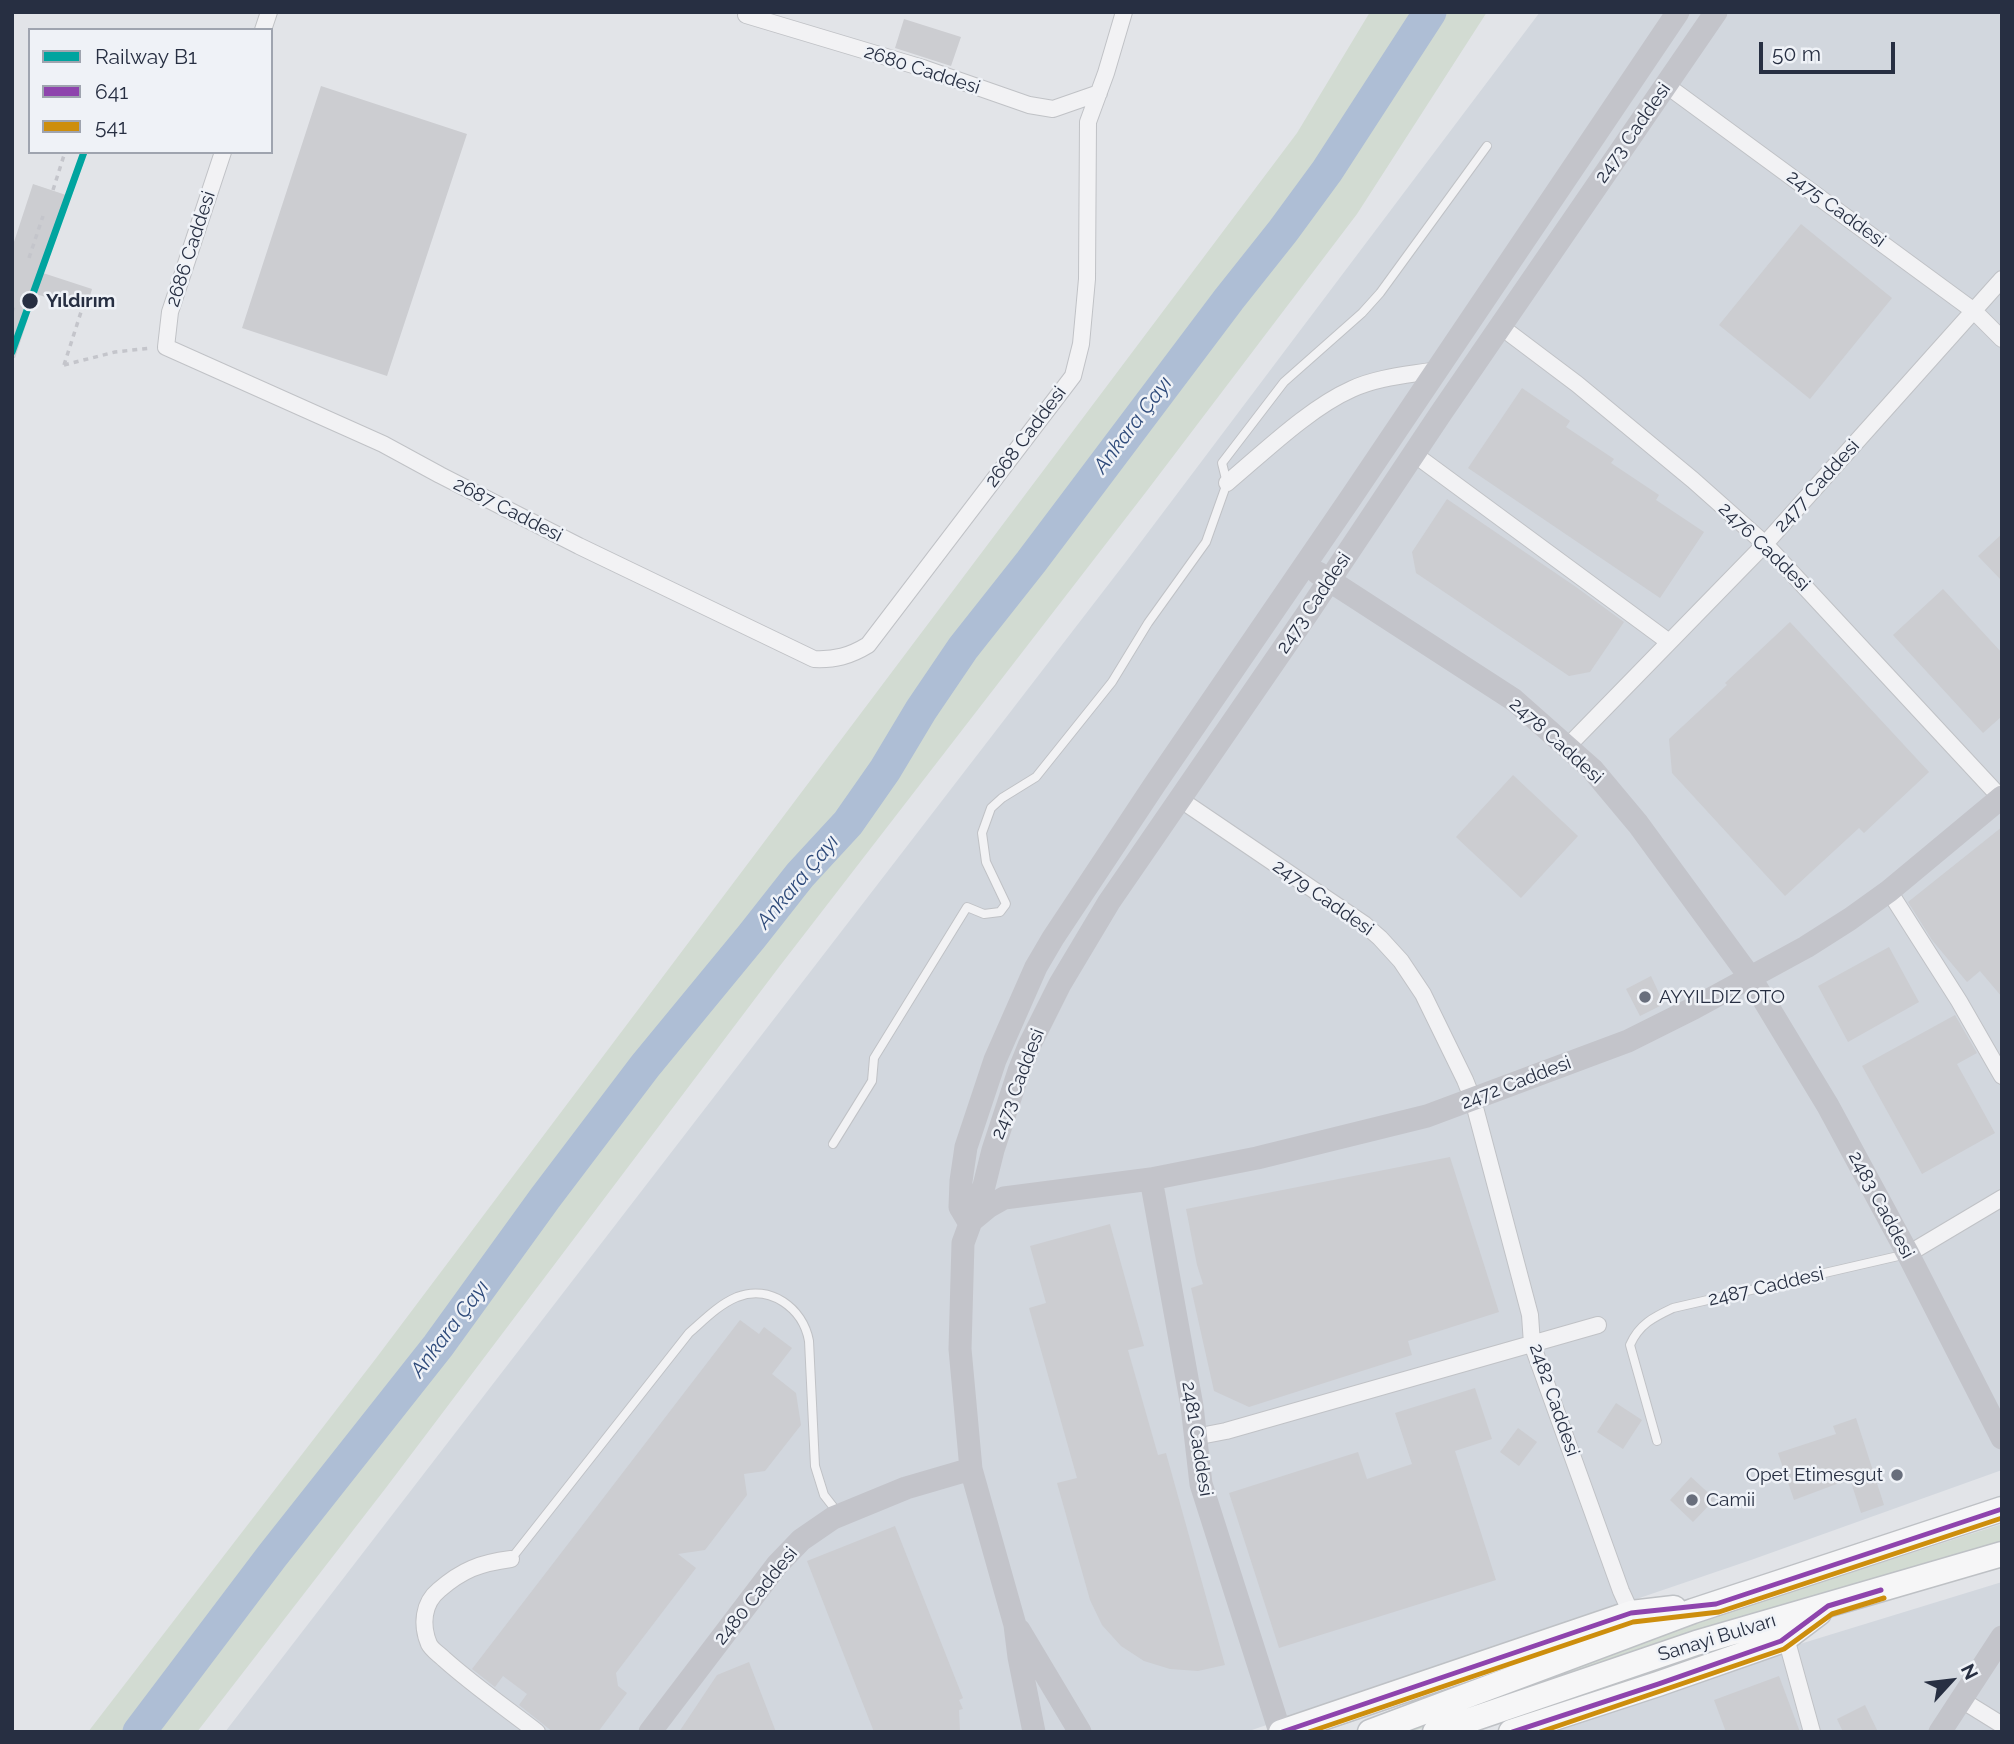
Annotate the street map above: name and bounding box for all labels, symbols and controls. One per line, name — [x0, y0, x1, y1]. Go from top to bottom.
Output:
legend — [28, 28, 273, 154]
scale bar — [1762, 28, 1898, 72]
street label: 2680 Caddesi — [861, 41, 983, 99]
text: 50 m — [1772, 41, 1821, 66]
text: Railway B1 — [95, 44, 197, 69]
text: 641 — [95, 79, 128, 104]
street label: 2473 Caddesi — [1590, 79, 1676, 187]
text: 541 — [95, 114, 127, 139]
street label: 2475 Caddesi — [1782, 165, 1890, 253]
street label: 2686 Caddesi — [162, 188, 220, 310]
place label: Yıldırım — [46, 290, 115, 312]
marker: Yıldırım — [20, 291, 40, 311]
water label: Ankara Çayı — [1088, 372, 1178, 478]
street label: 2668 Caddesi — [981, 382, 1071, 492]
street label: 2477 Caddesi — [1769, 435, 1865, 537]
street label: 2687 Caddesi — [450, 473, 566, 547]
street label: 2476 Caddesi — [1714, 498, 1814, 596]
street label: 2473 Caddesi — [1272, 548, 1356, 658]
street label: 2478 Caddesi — [1505, 693, 1607, 789]
water label: Ankara Çayı — [751, 830, 845, 934]
street label: 2479 Caddesi — [1268, 855, 1378, 941]
place label: AYYILDIZ OTO — [1659, 986, 1785, 1008]
marker: AYYILDIZ OTO — [1637, 989, 1653, 1005]
street label: 2473 Caddesi — [986, 1025, 1050, 1143]
street label: 2472 Caddesi — [1457, 1051, 1575, 1115]
street label: 2483 Caddesi — [1843, 1148, 1919, 1262]
street label: 2487 Caddesi — [1706, 1263, 1826, 1311]
water label: Ankara Çayı — [405, 1276, 495, 1382]
street label: 2482 Caddesi — [1524, 1341, 1584, 1459]
street label: 2481 Caddesi — [1177, 1380, 1217, 1498]
place label: Opet Etimesgut — [1746, 1464, 1883, 1486]
marker: Opet Etimesgut — [1889, 1467, 1905, 1483]
place label: Camii — [1706, 1489, 1755, 1511]
marker: Camii — [1684, 1492, 1700, 1508]
street label: 2480 Caddesi — [710, 1542, 802, 1650]
street label: Sanayi Bulvarı — [1655, 1609, 1779, 1667]
north arrow — [1916, 1646, 1986, 1716]
text: N — [1957, 1660, 1983, 1683]

